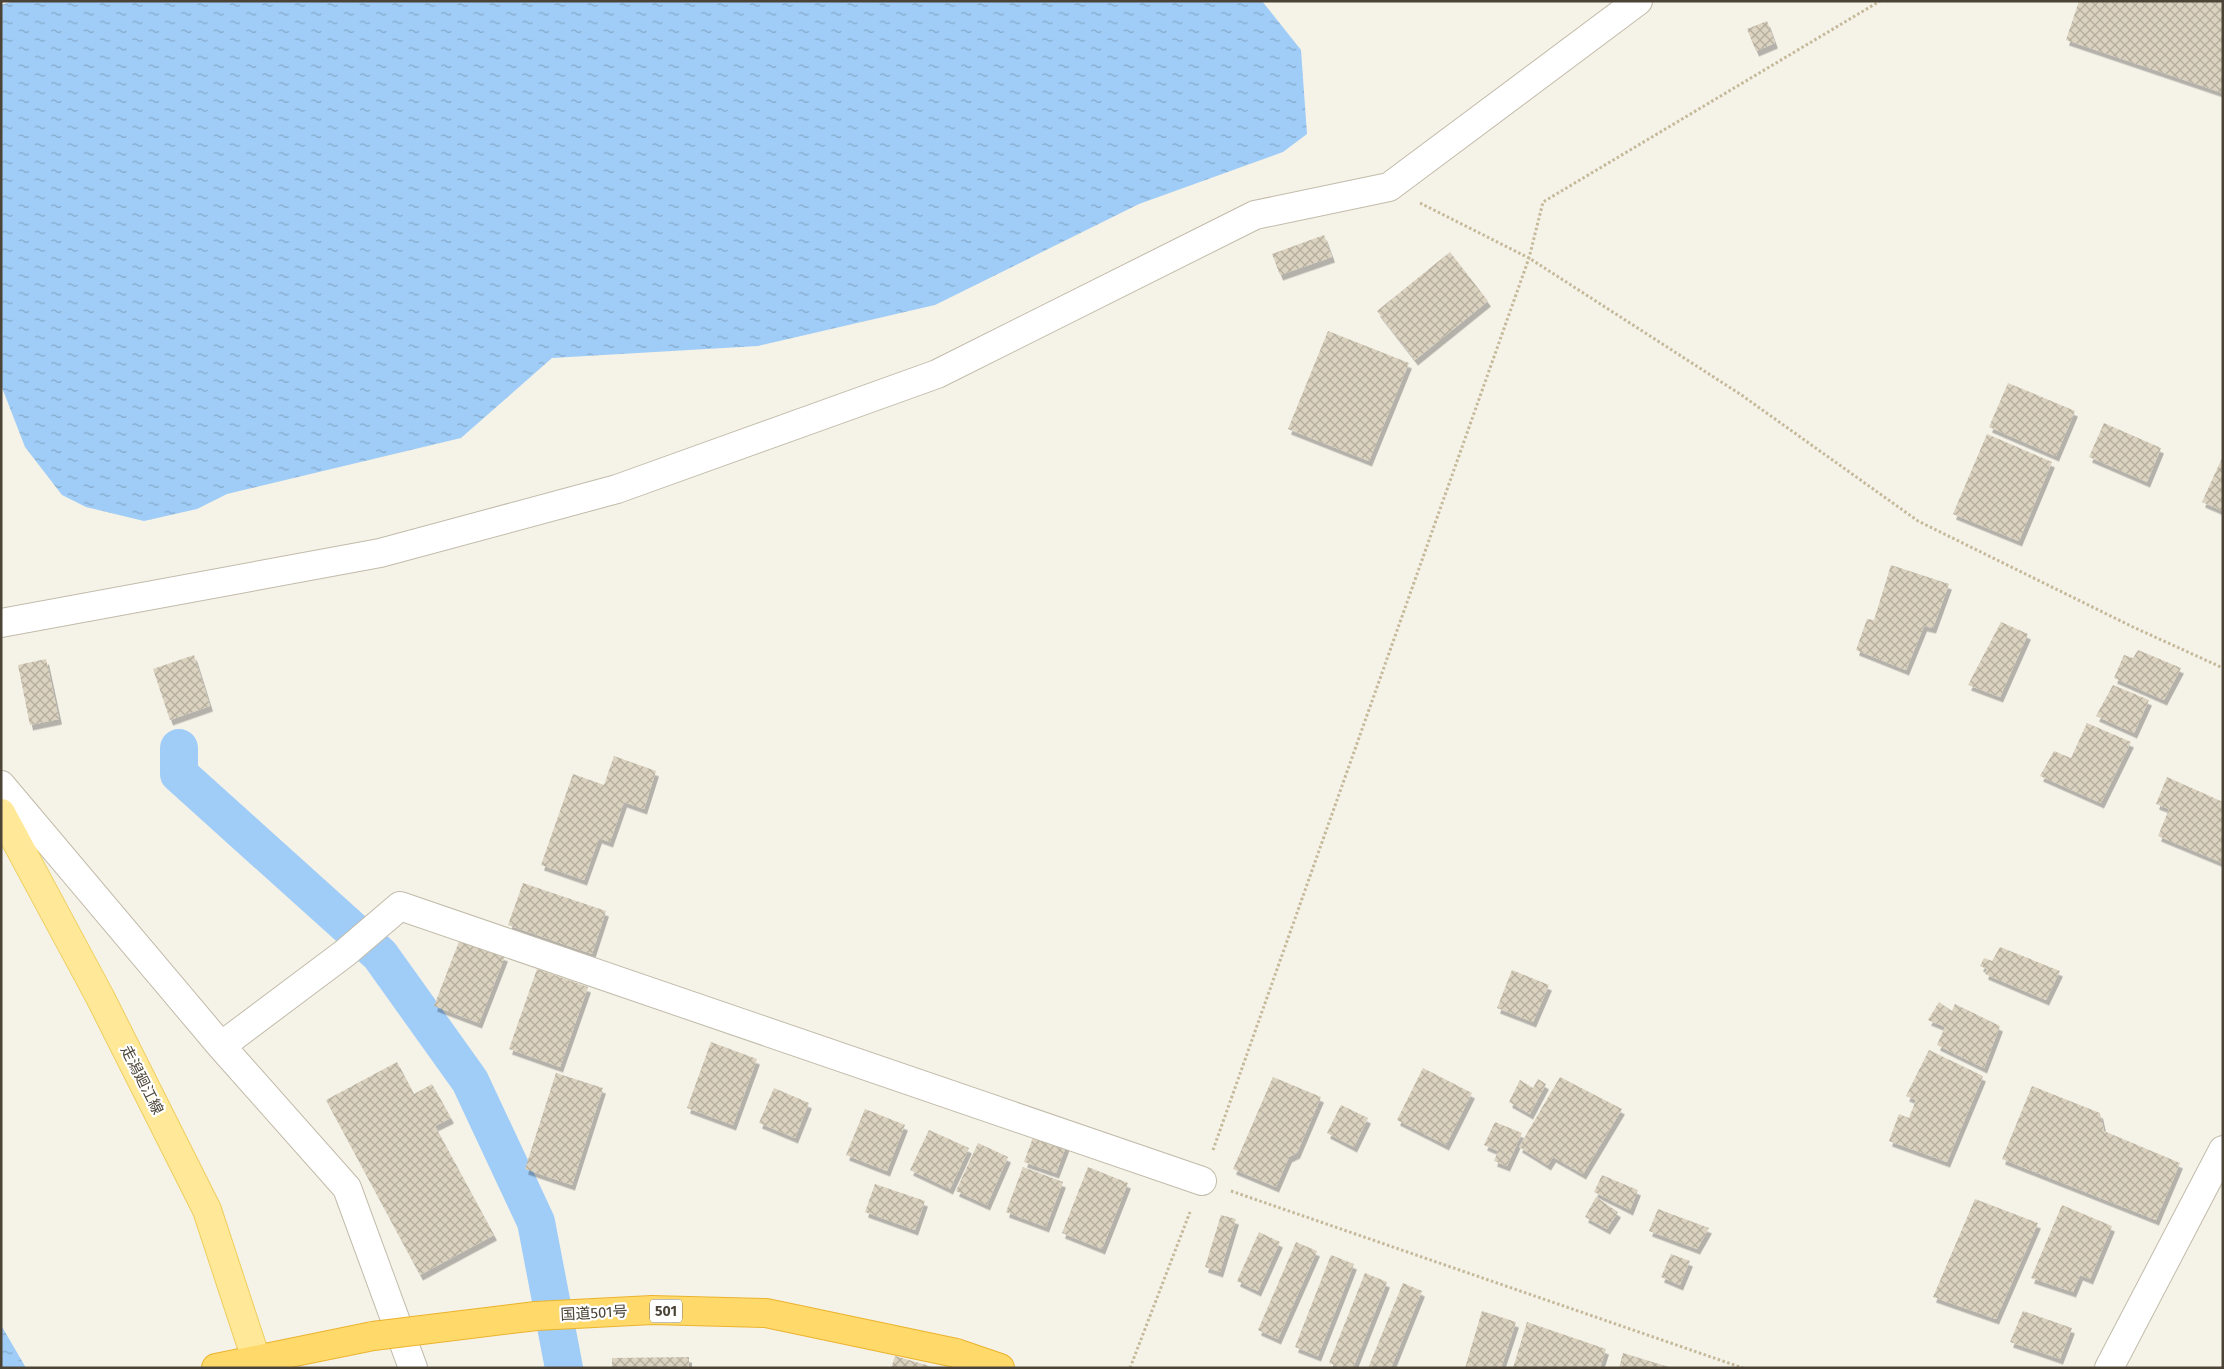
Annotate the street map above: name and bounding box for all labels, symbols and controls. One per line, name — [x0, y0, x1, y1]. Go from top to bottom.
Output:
street label: 走潟廻江線 — [117, 1042, 167, 1118]
road number: 501 — [650, 1300, 682, 1322]
street label: 国道501号 — [560, 1302, 628, 1324]

